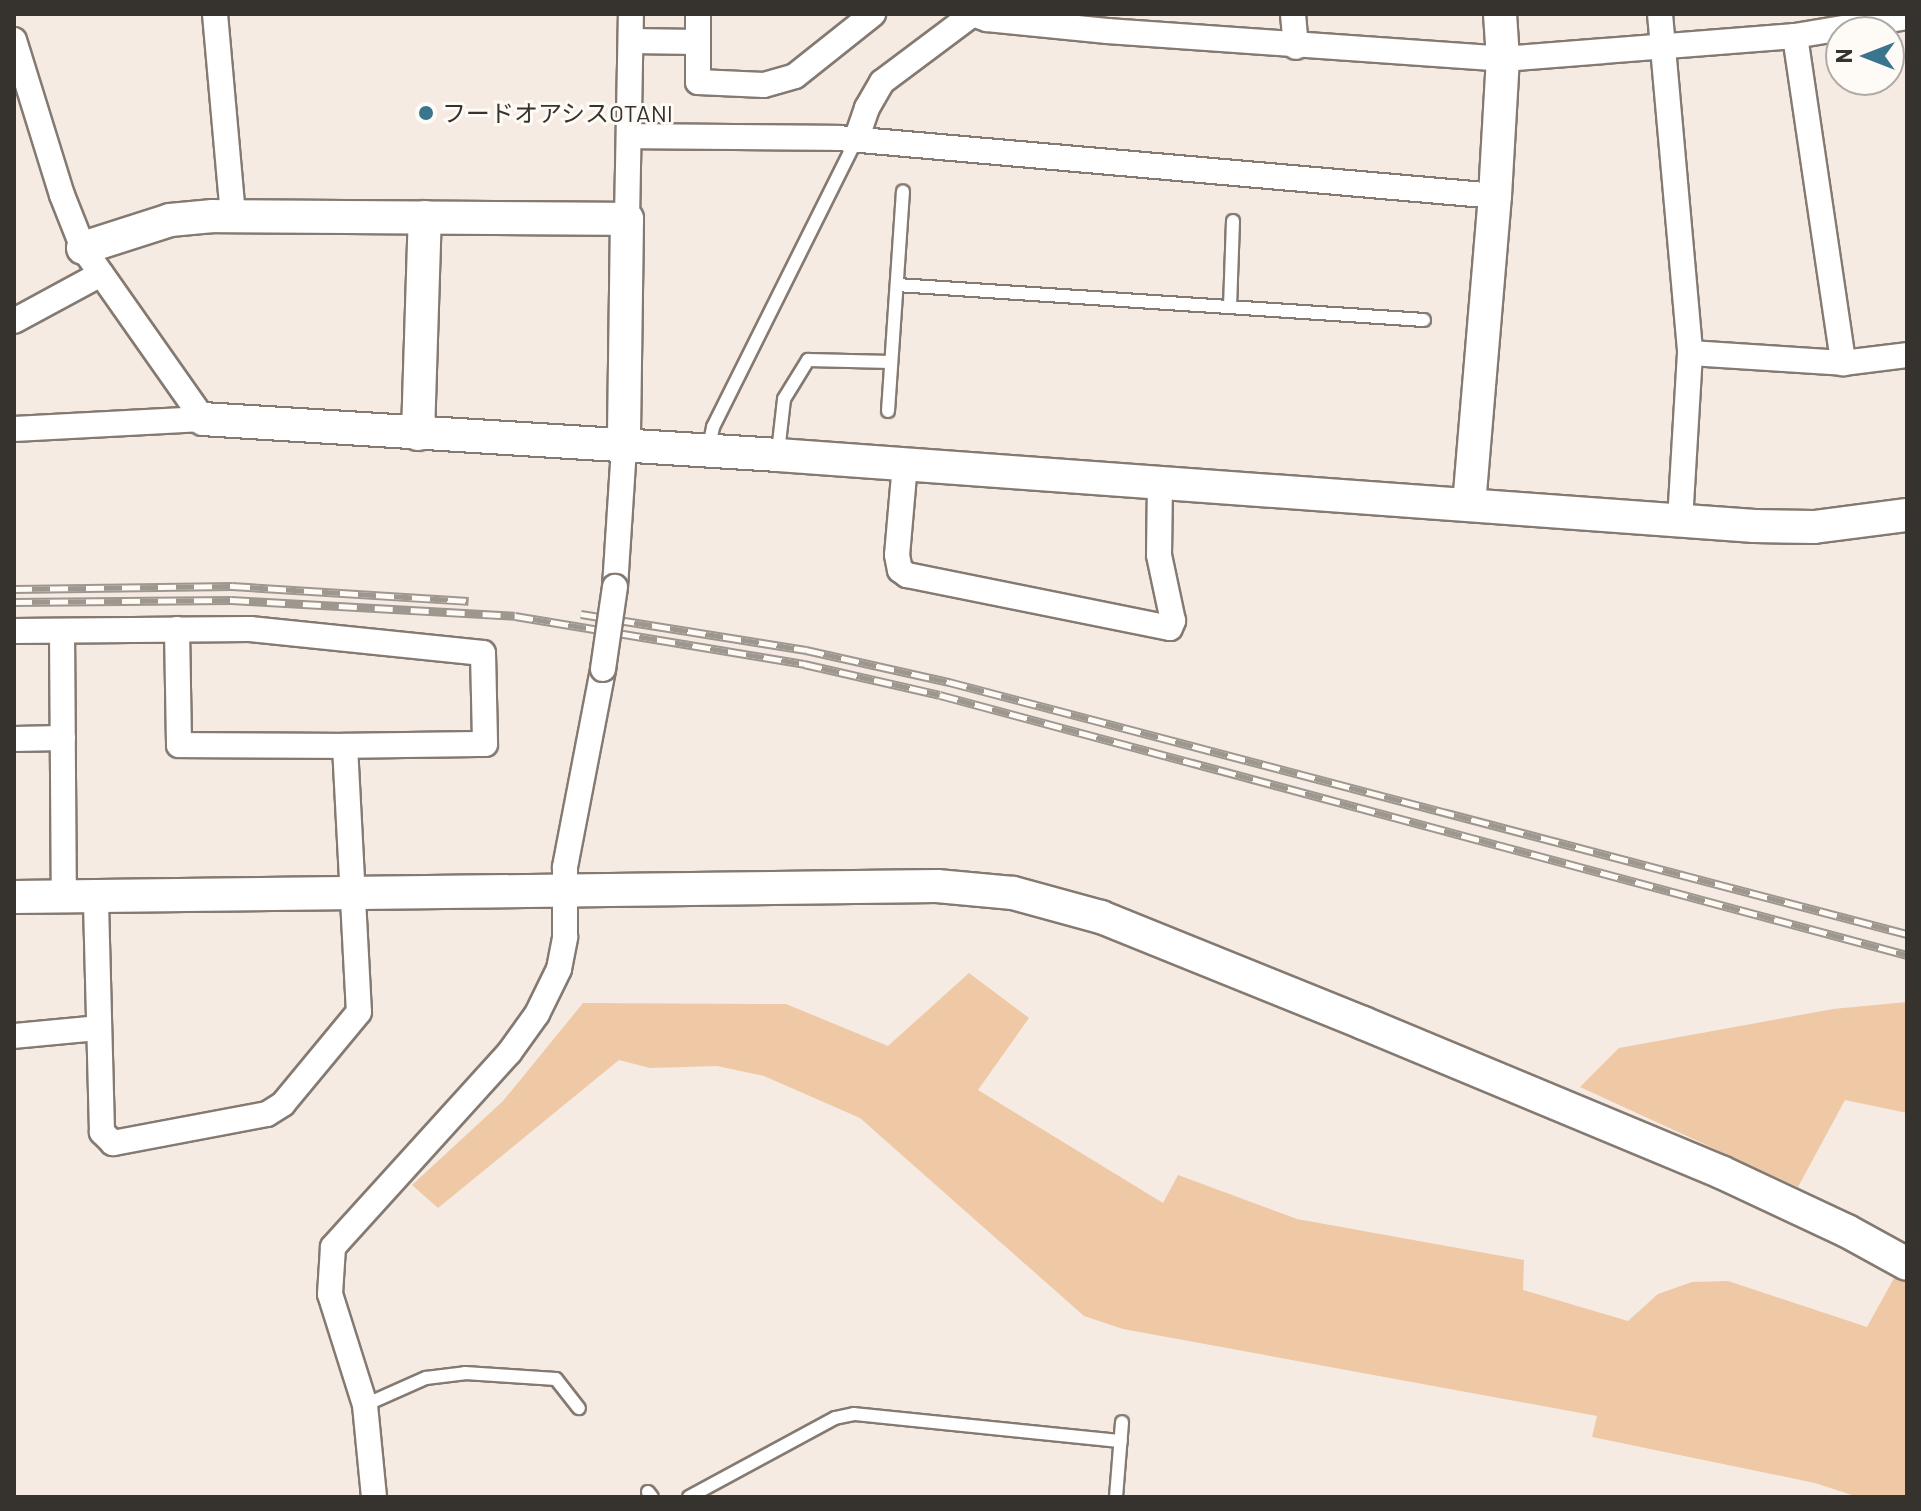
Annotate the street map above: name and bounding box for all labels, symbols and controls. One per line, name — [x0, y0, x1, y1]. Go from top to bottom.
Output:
north arrow — [1825, 16, 1905, 96]
text: N — [1830, 49, 1856, 63]
place label: フードオアシスOTANI — [442, 99, 674, 127]
marker: フードオアシスOTANI — [417, 104, 435, 122]

